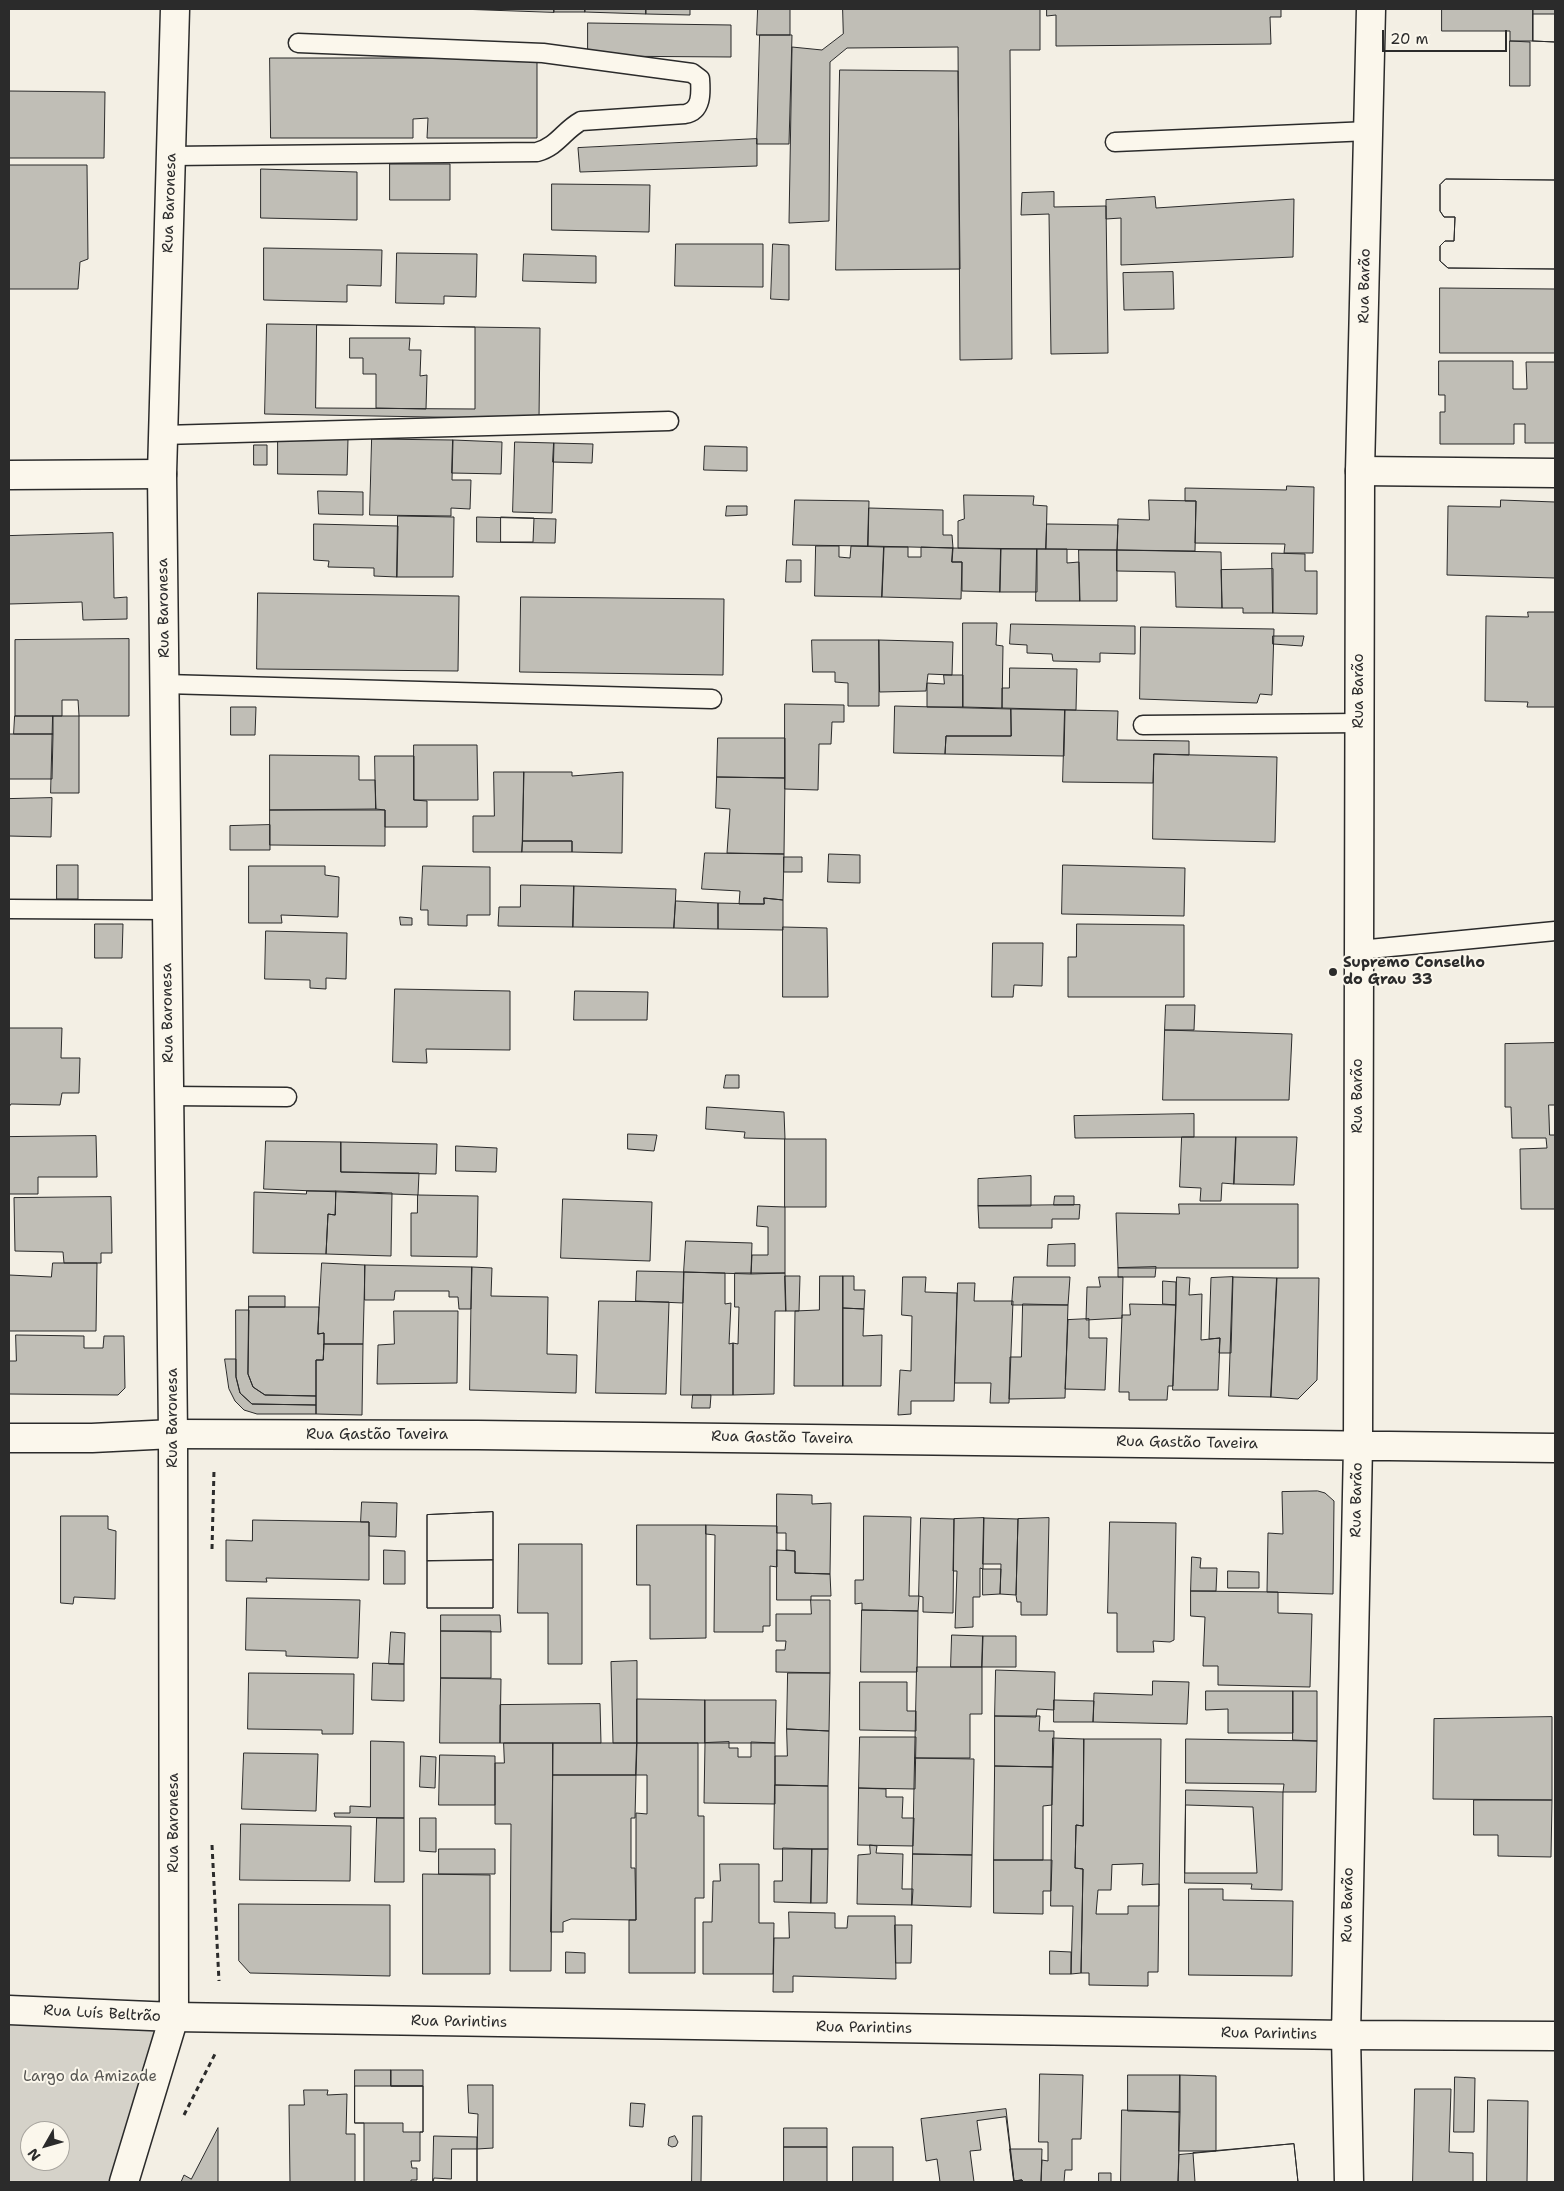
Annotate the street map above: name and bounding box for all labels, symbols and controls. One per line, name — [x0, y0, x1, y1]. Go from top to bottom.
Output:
scale bar — [1384, 20, 1509, 52]
text: 20 m — [1390, 29, 1429, 49]
street label: Rua Baronesa — [159, 153, 181, 253]
street label: Rua Barão — [1355, 248, 1375, 324]
street label: Rua Baronesa — [154, 558, 174, 658]
street label: Rua Barão — [1350, 653, 1368, 729]
place label: Supremo Conselho do Grau 33 — [1343, 954, 1485, 989]
street label: Rua Baronesa — [158, 963, 178, 1063]
marker: Supremo Conselho do Grau 33 — [1327, 966, 1339, 978]
street label: Rua Barão — [1349, 1058, 1367, 1134]
street label: Rua Baronesa — [164, 1368, 182, 1468]
street label: Rua Gastão Taveira — [306, 1426, 448, 1444]
street label: Rua Gastão Taveira — [711, 1428, 853, 1448]
street label: Rua Gastão Taveira — [1116, 1433, 1258, 1453]
street label: Rua Barão — [1347, 1462, 1367, 1538]
street label: Rua Baronesa — [165, 1773, 183, 1873]
street label: Rua Barão — [1338, 1867, 1358, 1943]
street label: Rua Luís Beltrão — [43, 2002, 161, 2026]
street label: Rua Parintins — [411, 2012, 507, 2032]
street label: Rua Parintins — [816, 2018, 912, 2038]
street label: Rua Parintins — [1221, 2024, 1317, 2044]
park label: Largo da Amizade — [23, 2068, 157, 2086]
north arrow — [20, 2121, 70, 2171]
text: N — [23, 2145, 44, 2165]

